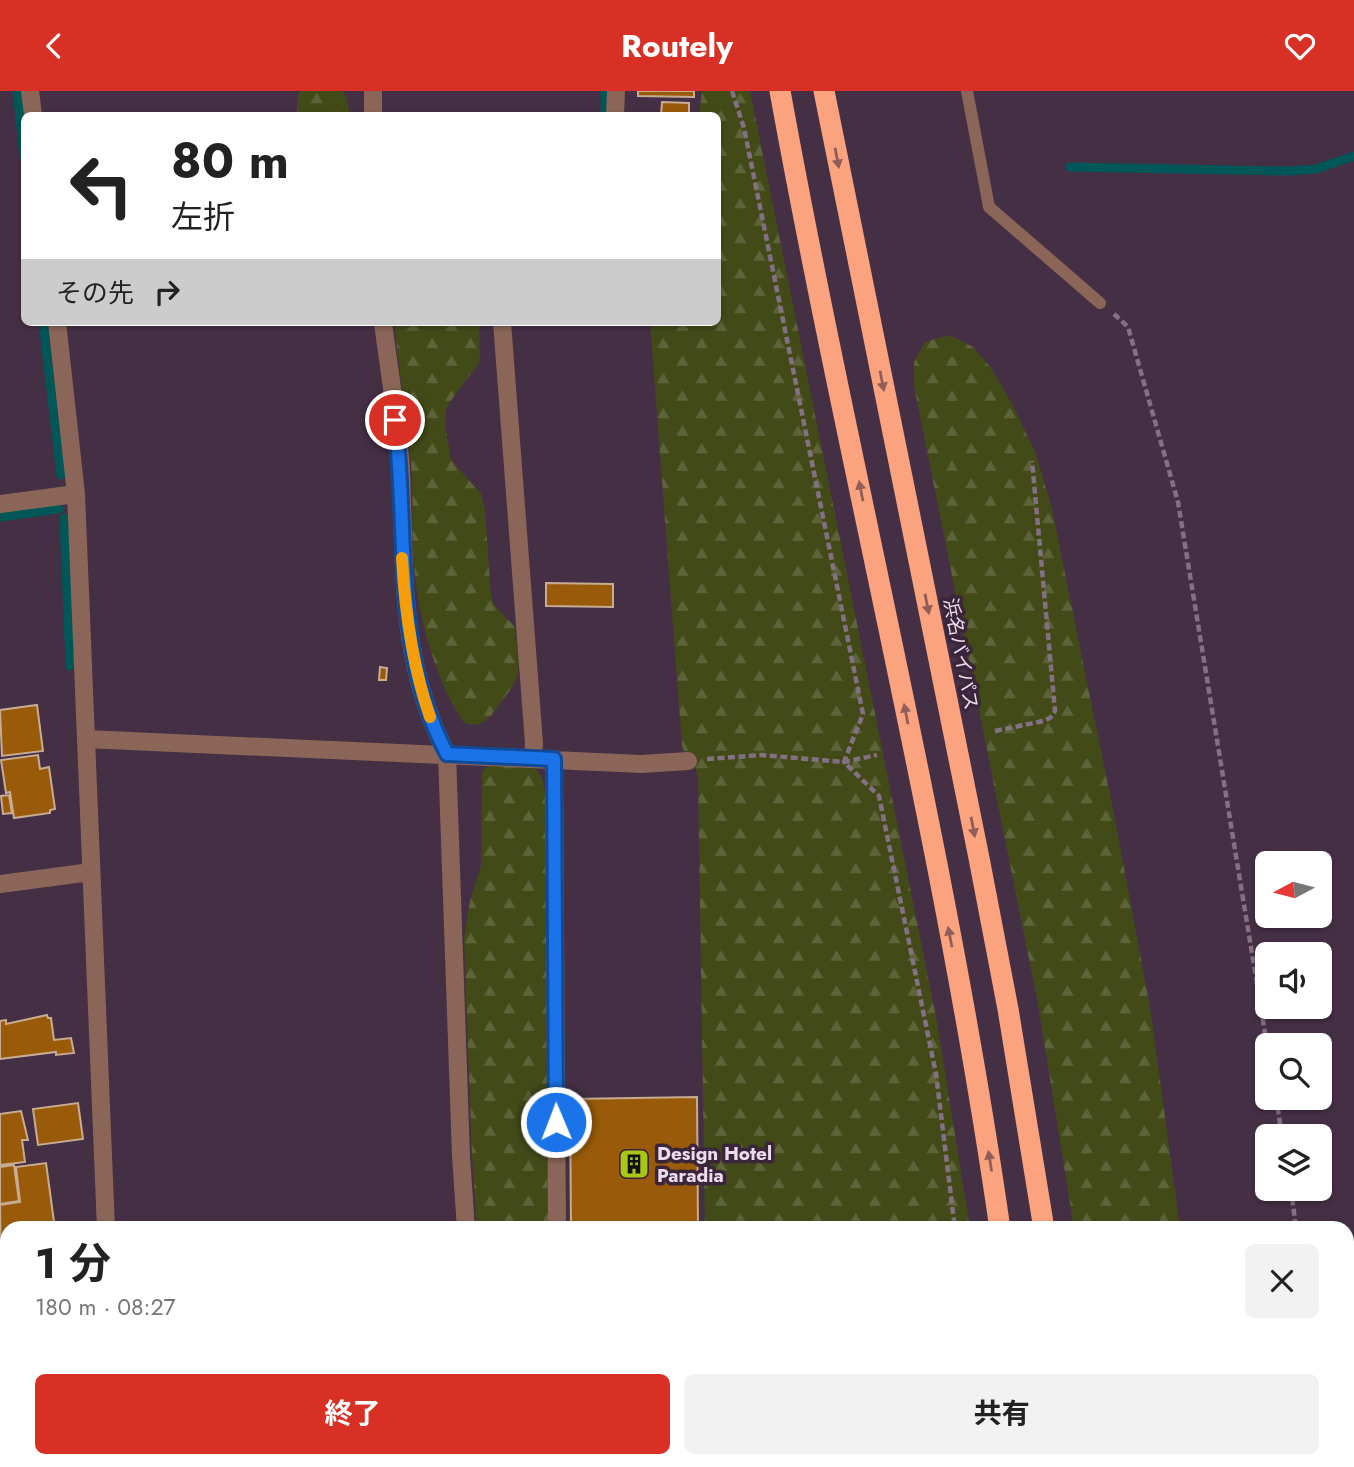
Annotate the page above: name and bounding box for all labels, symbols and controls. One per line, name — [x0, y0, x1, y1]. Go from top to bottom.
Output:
text: Routely — [621, 23, 733, 69]
icon: back — [35, 27, 73, 65]
icon: heart — [1281, 27, 1319, 65]
text: 80 m — [171, 126, 289, 196]
icon: left — [56, 140, 147, 231]
one-way arrow — [832, 147, 843, 169]
text: 左折 — [171, 194, 235, 240]
icon: right — [148, 273, 186, 311]
text: その先 — [56, 274, 134, 312]
one-way arrow — [877, 370, 888, 392]
pin — [365, 390, 425, 450]
icon: arrive — [376, 401, 414, 439]
one-way arrow — [855, 480, 866, 502]
one-way arrow — [922, 593, 933, 615]
street label: 浜名バイパス — [937, 596, 985, 712]
one-way arrow — [900, 703, 911, 725]
one-way arrow — [967, 816, 978, 838]
north arrow — [1255, 851, 1332, 927]
map controls — [1255, 851, 1332, 1201]
one-way arrow — [945, 926, 956, 948]
button: sound — [1255, 942, 1332, 1019]
button: search — [1255, 1033, 1332, 1110]
position arrow — [519, 1085, 593, 1159]
button: layers — [1255, 1124, 1332, 1201]
place label: Design Hotel Paradia — [657, 1140, 772, 1189]
building icon: Design Hotel Paradia — [617, 1147, 651, 1181]
one-way arrow — [984, 1150, 995, 1172]
text: 1 分 — [35, 1233, 111, 1294]
button: close — [1245, 1244, 1319, 1318]
text: 180 m · 08:27 — [35, 1290, 176, 1324]
button: 終了 — [35, 1374, 670, 1454]
button: 共有 — [684, 1374, 1319, 1454]

